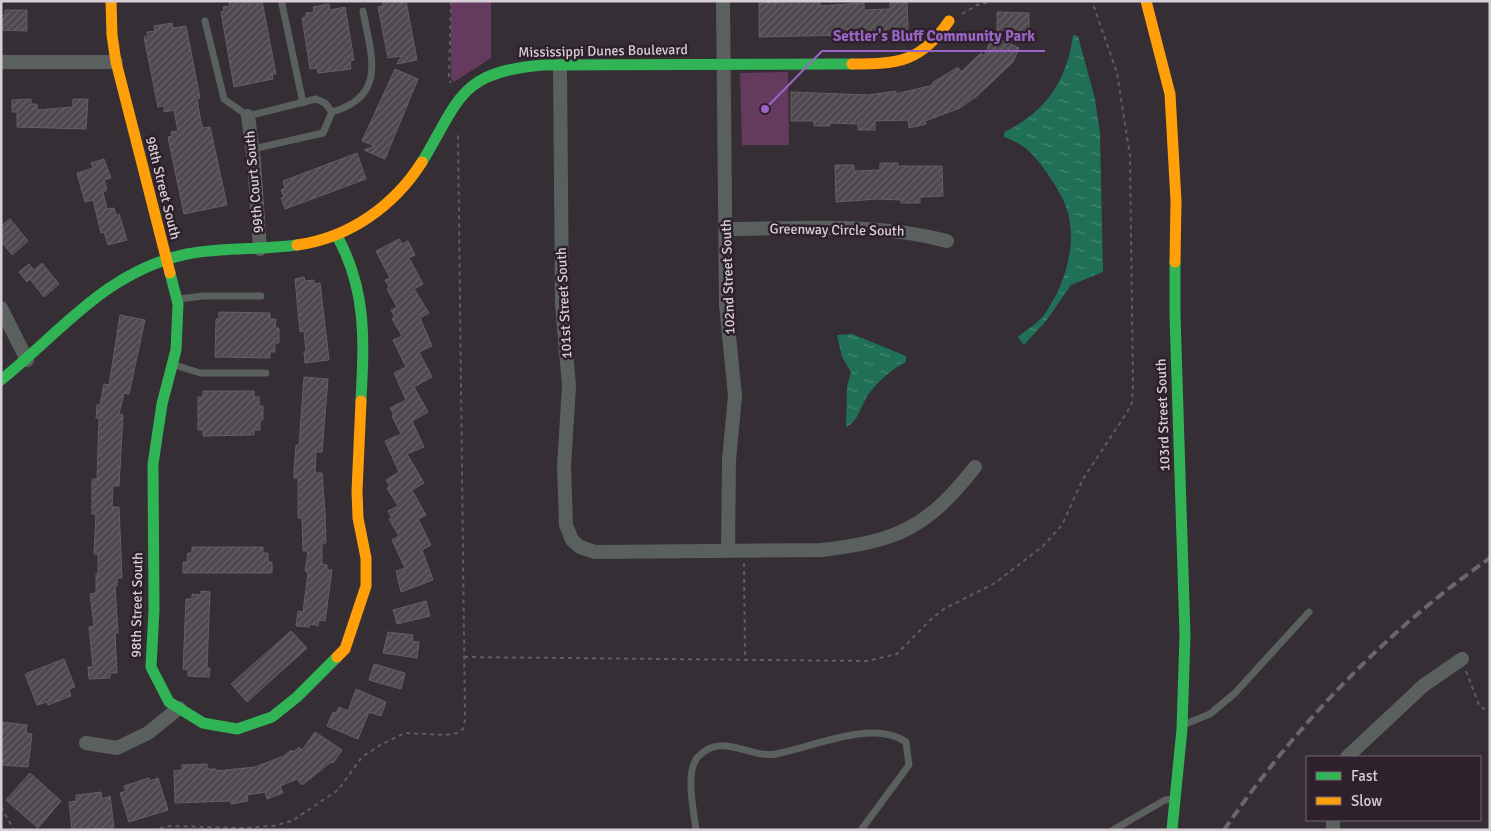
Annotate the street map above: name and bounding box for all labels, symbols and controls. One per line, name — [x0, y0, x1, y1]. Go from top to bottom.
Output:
callout: Settler's Bluff Community Park — [822, 21, 1045, 51]
text: Settler's Bluff Community Park — [833, 27, 1035, 45]
street label: Mississippi Dunes Boulevard — [518, 41, 688, 61]
street label: 99th Court South — [241, 130, 267, 234]
street label: 98th Street South — [142, 135, 184, 241]
street label: 102nd Street South — [717, 219, 739, 335]
street label: Greenway Circle South — [769, 220, 905, 240]
street label: 101st Street South — [553, 247, 575, 359]
street label: 103rd Street South — [1153, 358, 1173, 472]
street label: 98th Street South — [128, 552, 146, 658]
legend — [1306, 756, 1481, 821]
text: Fast — [1351, 767, 1378, 785]
text: Slow — [1351, 792, 1382, 810]

